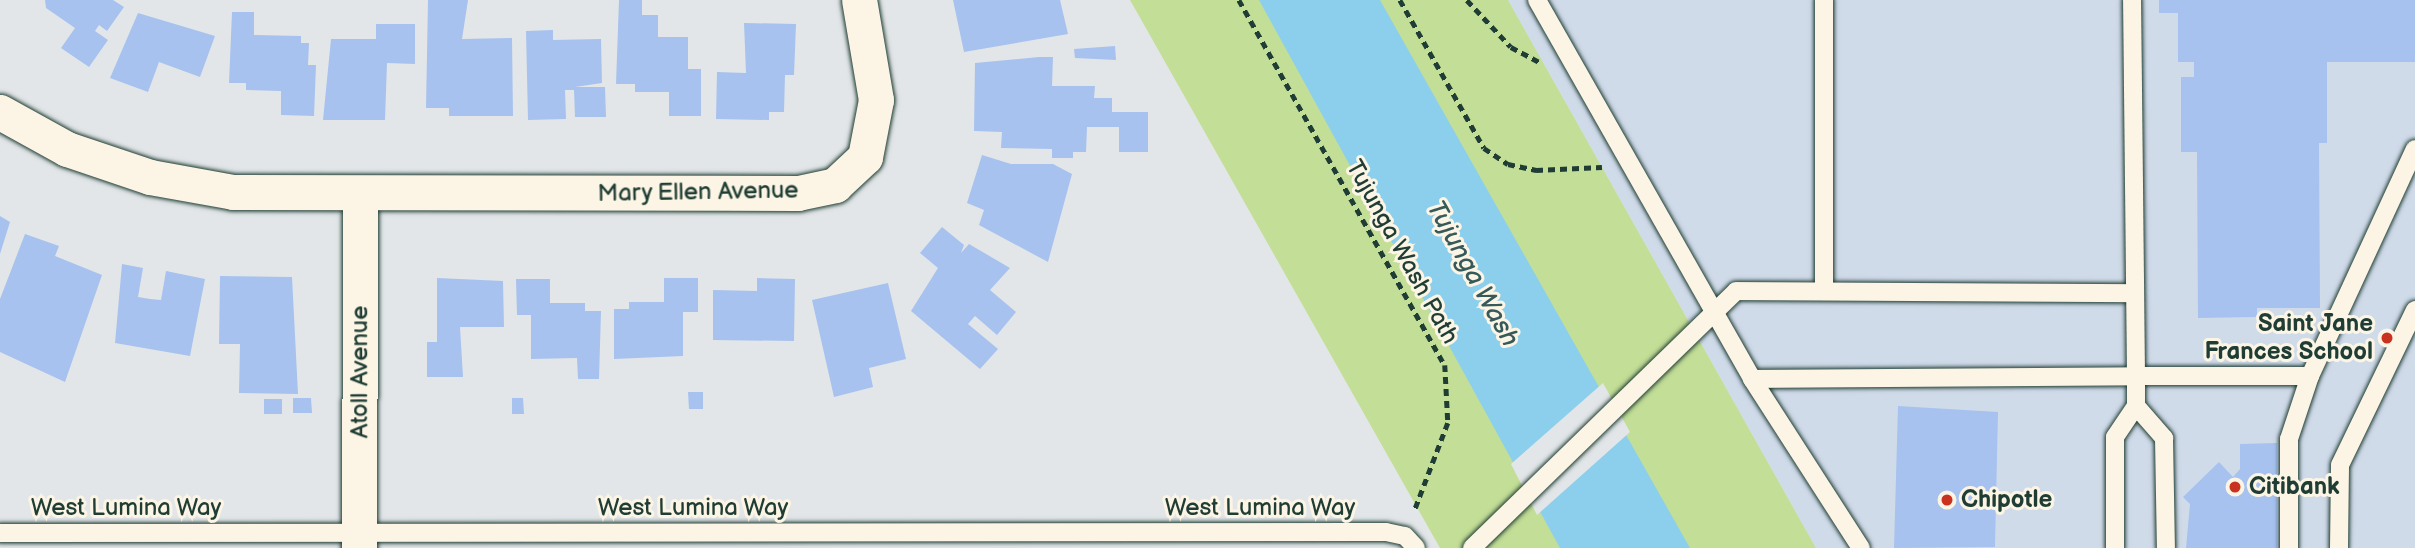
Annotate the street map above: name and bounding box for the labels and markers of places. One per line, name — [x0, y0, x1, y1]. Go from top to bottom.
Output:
place label: Saint Jane Frances School — [2204, 310, 2373, 366]
marker: Saint Jane Frances School — [2379, 330, 2395, 346]
place label: Citibank — [2249, 473, 2340, 501]
marker: Citibank — [2227, 479, 2243, 495]
place label: Chipotle — [1961, 486, 2052, 514]
marker: Chipotle — [1939, 492, 1955, 508]

